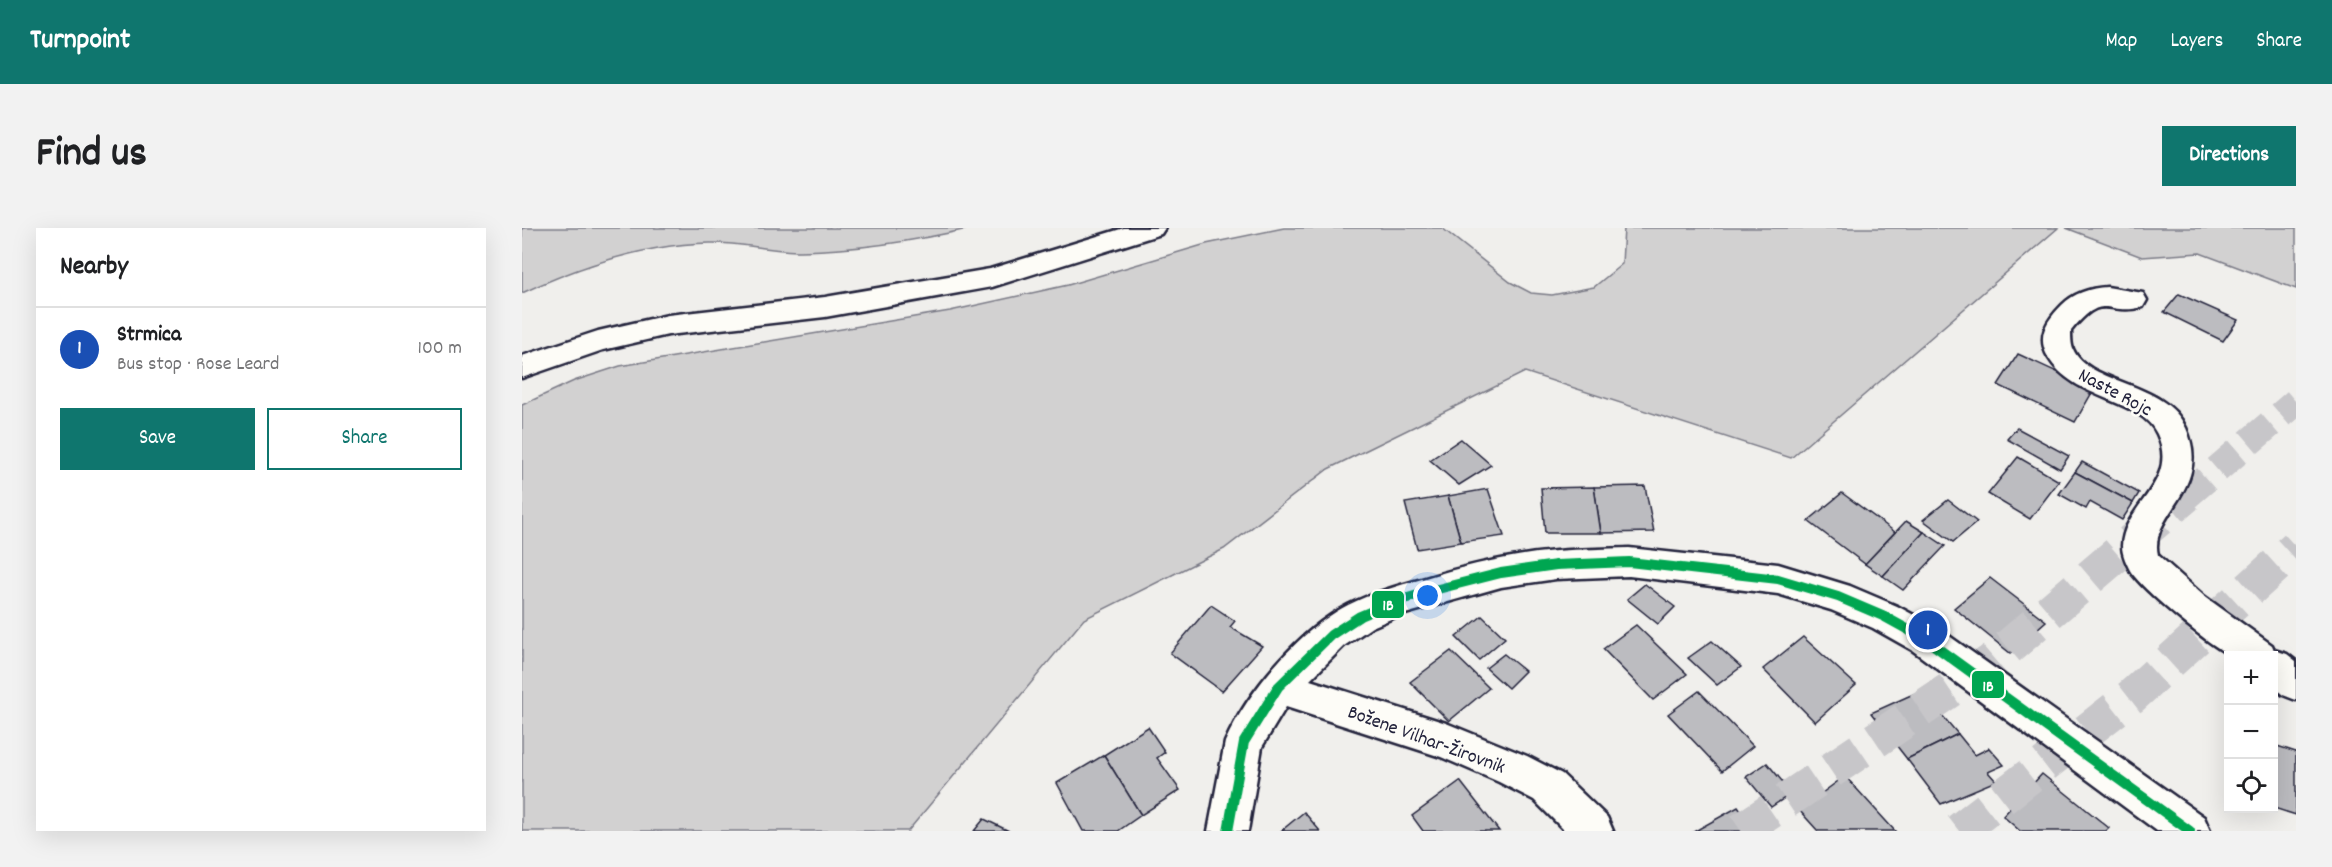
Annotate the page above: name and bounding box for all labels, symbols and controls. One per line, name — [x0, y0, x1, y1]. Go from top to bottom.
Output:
text: Turnpoint — [30, 22, 130, 62]
text: Map — [2106, 27, 2137, 57]
text: Layers — [2170, 27, 2223, 57]
text: Share — [2256, 27, 2302, 57]
text: Find us — [36, 126, 147, 186]
button: Directions — [2162, 126, 2296, 186]
text: Nearby — [60, 249, 128, 286]
text: Strmica — [117, 320, 181, 351]
text: 1 — [77, 335, 82, 363]
text: 100 m — [418, 335, 462, 363]
text: Bus stop · Rose Leard — [117, 351, 279, 379]
street label: Naste Rojc — [2073, 362, 2157, 425]
button: Save — [60, 408, 255, 470]
button: Share — [267, 408, 462, 470]
your location — [1413, 581, 1442, 610]
line badge: 1B — [1371, 590, 1405, 619]
text: 1B — [1382, 595, 1394, 618]
pin: 1 — [1908, 608, 1948, 652]
map controls — [2224, 651, 2278, 813]
button: + — [2224, 651, 2278, 705]
line badge: 1B — [1971, 670, 2005, 699]
text: 1B — [1982, 676, 1994, 699]
street label: Božene Vilhar-Žirovnik — [1343, 699, 1509, 782]
button: − — [2224, 705, 2278, 759]
button: locate — [2224, 759, 2278, 813]

